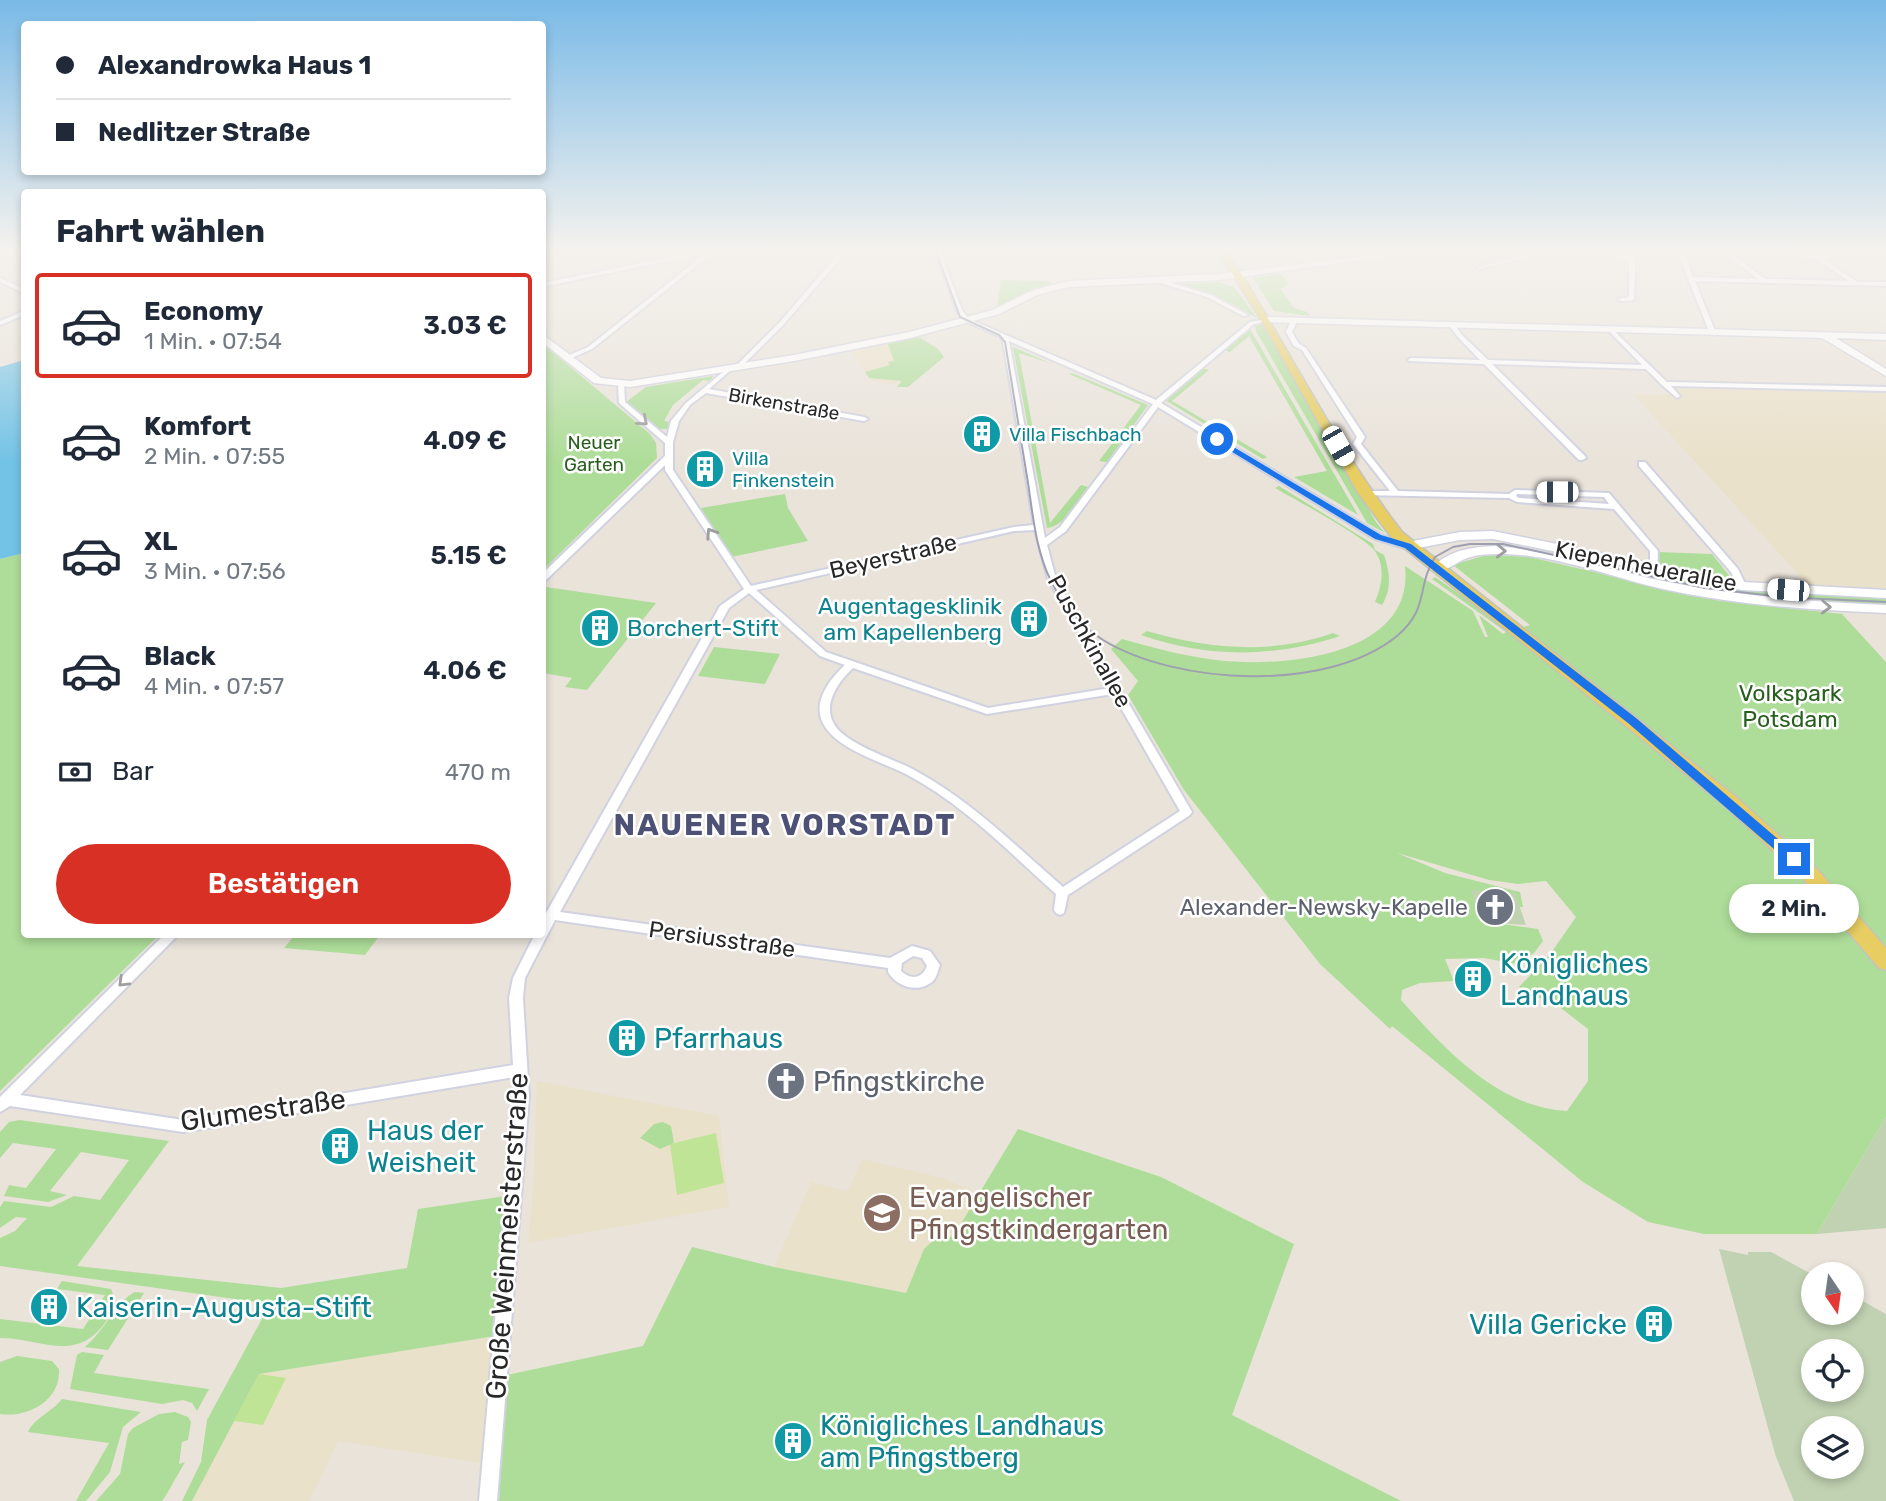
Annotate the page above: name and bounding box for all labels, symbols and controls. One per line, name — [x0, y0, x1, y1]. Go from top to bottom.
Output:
text: Alexandrowka Haus 1 — [98, 50, 372, 81]
text: Nedlitzer Straße — [98, 117, 310, 148]
text: Fahrt wählen — [56, 212, 265, 250]
icon: car — [60, 294, 123, 357]
text: Economy — [144, 296, 263, 327]
text: 3.03 € — [423, 310, 507, 341]
text: 1 Min. · 07:54 — [144, 327, 282, 355]
street label: Birkenstraße — [727, 383, 841, 425]
icon: car — [60, 409, 123, 472]
text: Komfort — [144, 411, 251, 442]
one-way arrow — [635, 413, 648, 425]
building icon: Villa Fischbach — [961, 413, 1003, 455]
place label: Villa Fischbach — [1009, 423, 1142, 446]
route start — [1201, 423, 1233, 455]
car — [1319, 423, 1358, 469]
text: 4.09 € — [423, 425, 507, 456]
park label: Neuer Garten — [564, 431, 624, 476]
text: 2 Min. · 07:55 — [144, 442, 285, 470]
place label: Villa Finkenstein — [732, 447, 835, 492]
building icon: Villa Finkenstein — [684, 448, 726, 490]
car — [1537, 482, 1579, 503]
icon: car — [60, 524, 123, 587]
text: XL — [144, 526, 177, 557]
one-way arrow — [706, 528, 719, 541]
street label: Beyerstraße — [826, 528, 960, 584]
street label: Kiepenheuerallee — [1553, 535, 1739, 597]
text: 5.15 € — [430, 540, 507, 571]
one-way arrow — [1495, 543, 1506, 558]
text: 3 Min. · 07:56 — [144, 557, 286, 585]
street label: Puschkinallee — [1042, 569, 1138, 713]
car — [1767, 578, 1810, 602]
place label: Augentagesklinik am Kapellenberg — [818, 592, 1002, 646]
building icon: Augentagesklinik am Kapellenberg — [1008, 598, 1050, 640]
one-way arrow — [1821, 599, 1832, 614]
building icon: Borchert-Stift — [579, 607, 621, 649]
place label: Borchert-Stift — [627, 614, 779, 642]
icon: car — [60, 639, 123, 702]
text: Black — [144, 641, 216, 672]
text: 4.06 € — [423, 655, 507, 686]
text: 4 Min. · 07:57 — [144, 672, 284, 700]
park label: Volkspark Potsdam — [1738, 679, 1842, 733]
icon: cash — [56, 753, 94, 791]
text: Bar — [112, 756, 154, 787]
text: 470 m — [445, 758, 511, 786]
district label: NAUENER VORSTADT — [614, 807, 956, 843]
route end — [1778, 843, 1810, 875]
button: Bestätigen — [56, 844, 511, 924]
callout: 2 Min. — [1729, 884, 1859, 932]
church icon: Alexander-Newsky-Kapelle — [1474, 886, 1516, 928]
place label: Alexander-Newsky-Kapelle — [1180, 893, 1468, 921]
text: 2 Min. — [1761, 894, 1827, 922]
street label: Persiusstraße — [647, 915, 797, 963]
place label: Königliches Landhaus — [1500, 947, 1649, 1012]
building icon: Königliches Landhaus — [1452, 958, 1494, 1000]
one-way arrow — [119, 973, 132, 986]
building icon: Pfarrhaus — [606, 1017, 648, 1059]
place label: Pfarrhaus — [654, 1022, 783, 1055]
church icon: Pfingstkirche — [765, 1060, 807, 1102]
place label: Pfingstkirche — [813, 1065, 985, 1098]
street label: Große Weinmeisterstraße — [479, 1072, 535, 1400]
street label: Glumestraße — [178, 1082, 348, 1138]
place label: Haus der Weisheit — [367, 1114, 484, 1179]
building icon: Haus der Weisheit — [319, 1125, 361, 1167]
place label: Evangelischer Pfingstkindergarten — [909, 1181, 1169, 1246]
school or university icon: Evangelischer Pfingstkindergarten — [861, 1192, 903, 1234]
north arrow — [1801, 1262, 1864, 1325]
map controls — [1801, 1262, 1864, 1479]
building icon: Kaiserin-Augusta-Stift — [28, 1286, 70, 1328]
place label: Kaiserin-Augusta-Stift — [76, 1291, 372, 1324]
building icon: Villa Gericke — [1633, 1303, 1675, 1345]
place label: Villa Gericke — [1469, 1308, 1627, 1341]
button: locate — [1801, 1339, 1864, 1402]
place label: Königliches Landhaus am Pfingstberg — [820, 1409, 1104, 1474]
button: layers — [1801, 1416, 1864, 1479]
building icon: Königliches Landhaus am Pfingstberg — [772, 1420, 814, 1462]

